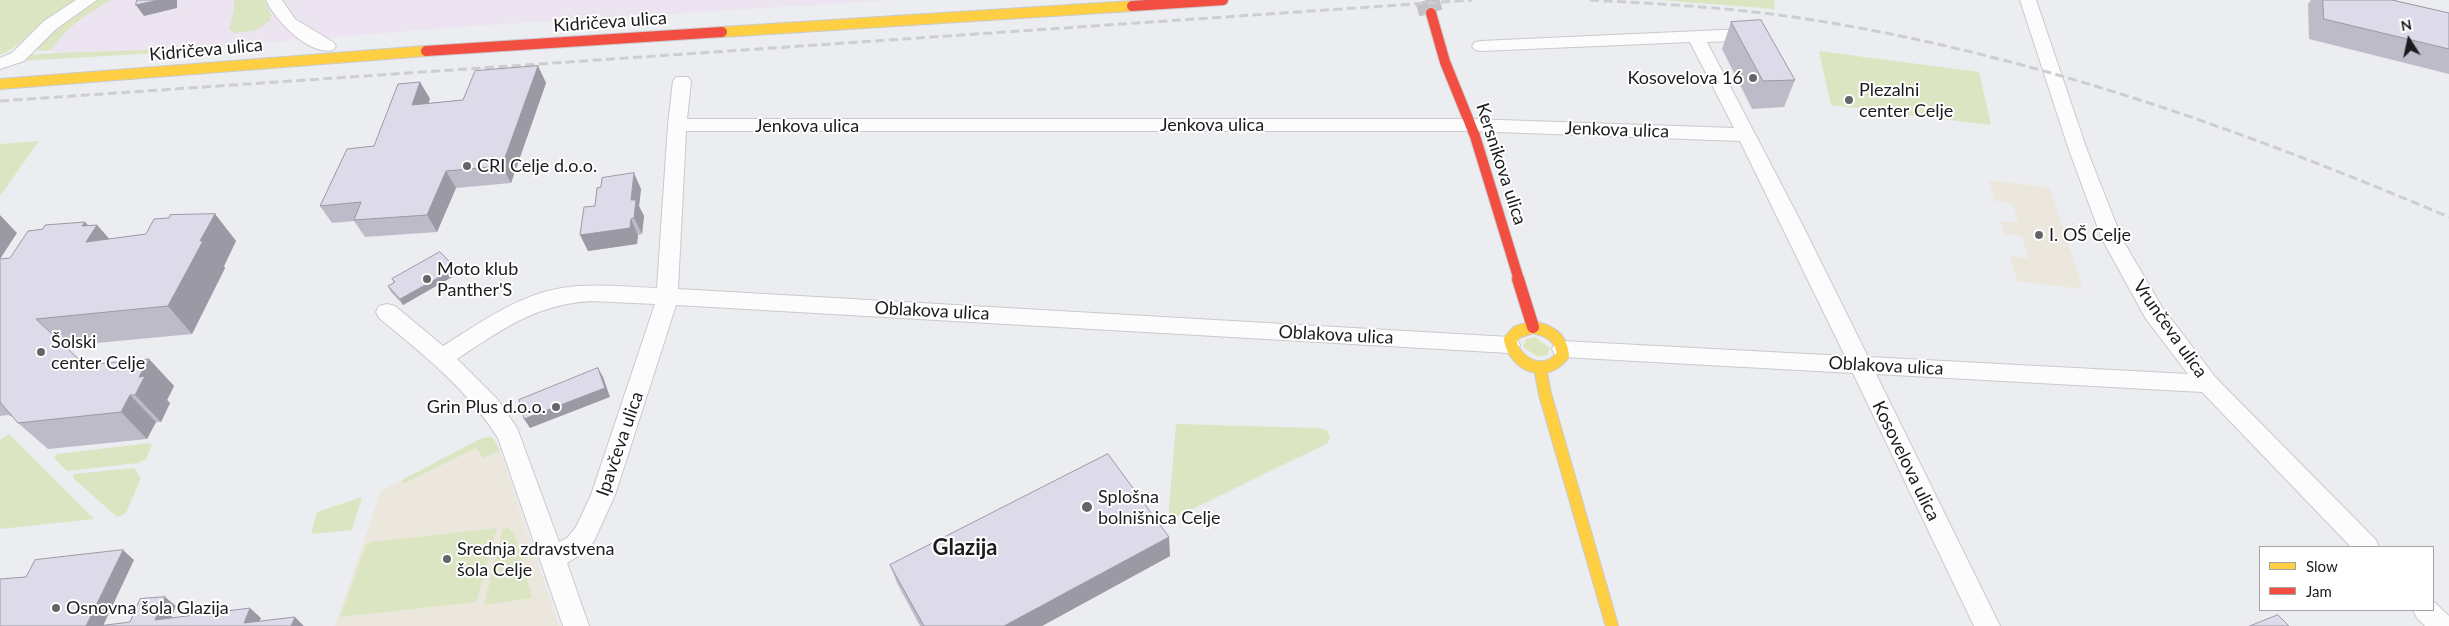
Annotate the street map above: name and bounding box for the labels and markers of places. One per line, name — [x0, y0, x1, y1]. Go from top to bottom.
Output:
place label: Kosovelova 16 — [1628, 67, 1743, 89]
marker: Kosovelova 16 — [1747, 72, 1759, 84]
place label: Plezalni center Celje — [1859, 79, 1953, 122]
marker: Plezalni center Celje — [1843, 94, 1855, 106]
place label: CRI Celje d.o.o. — [477, 155, 597, 177]
marker: CRI Celje d.o.o. — [461, 160, 473, 172]
place label: I. OŠ Celje — [2049, 224, 2131, 246]
marker: I. OŠ Celje — [2033, 229, 2045, 241]
place label: Moto klub Panther'S — [437, 258, 518, 300]
marker: Moto klub Panther'S — [421, 273, 433, 285]
place label: Šolski center Celje — [51, 331, 145, 374]
marker: Šolski center Celje — [35, 346, 47, 358]
place label: Grin Plus d.o.o. — [427, 396, 546, 418]
marker: Grin Plus d.o.o. — [550, 401, 562, 413]
place label: Splošna bolnišnica Celje — [1098, 486, 1221, 528]
marker: Splošna bolnišnica Celje — [1080, 500, 1094, 514]
place label: Srednja zdravstvena šola Celje — [457, 538, 614, 580]
marker: Srednja zdravstvena šola Celje — [441, 553, 453, 565]
place label: Osnovna šola Glazija — [66, 597, 229, 619]
marker: Osnovna šola Glazija — [50, 602, 62, 614]

